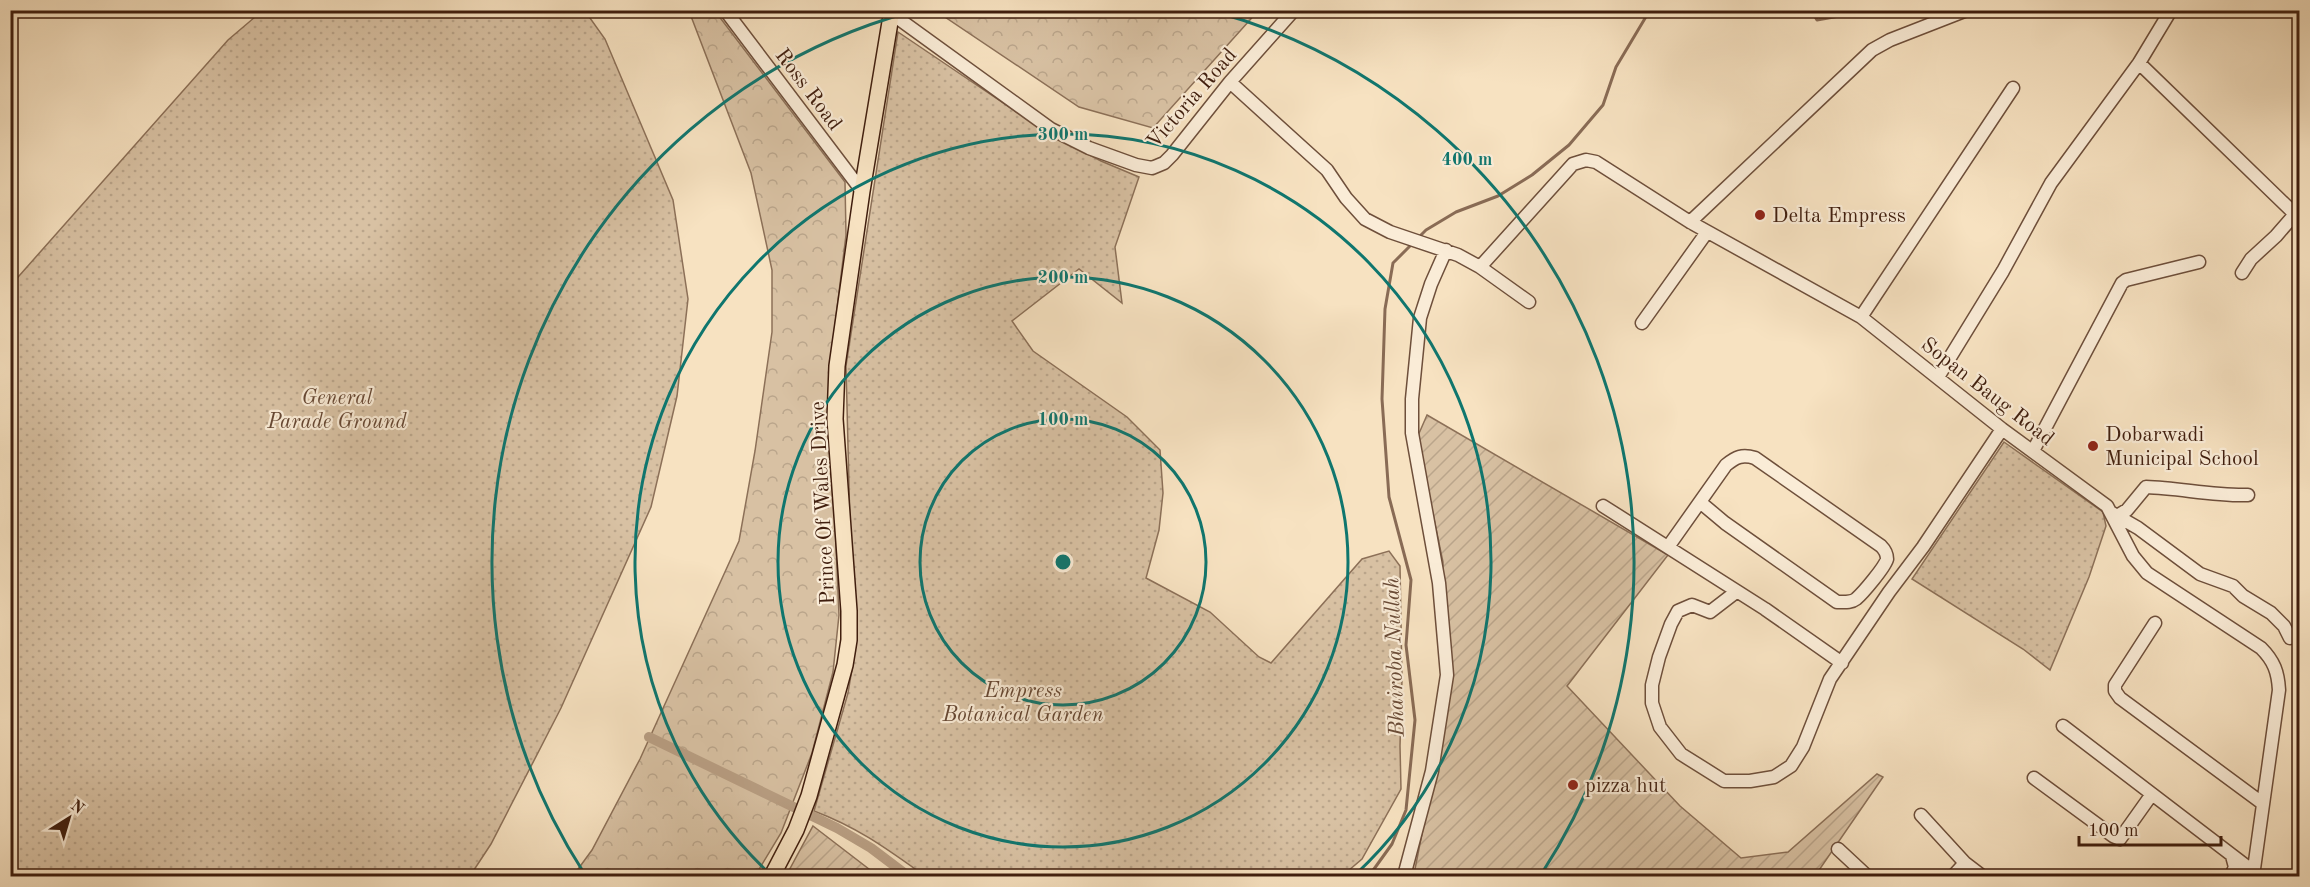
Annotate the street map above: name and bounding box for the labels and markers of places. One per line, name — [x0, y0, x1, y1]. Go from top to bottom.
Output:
place label: Delta Empress — [1772, 206, 1906, 227]
marker: Delta Empress — [1753, 208, 1767, 222]
place label: Dobarwadi Municipal School — [2105, 425, 2259, 470]
marker: Dobarwadi Municipal School — [2086, 439, 2100, 453]
centre of rings — [1053, 552, 1073, 572]
place label: pizza hut — [1585, 776, 1666, 797]
marker: pizza hut — [1566, 778, 1580, 792]

